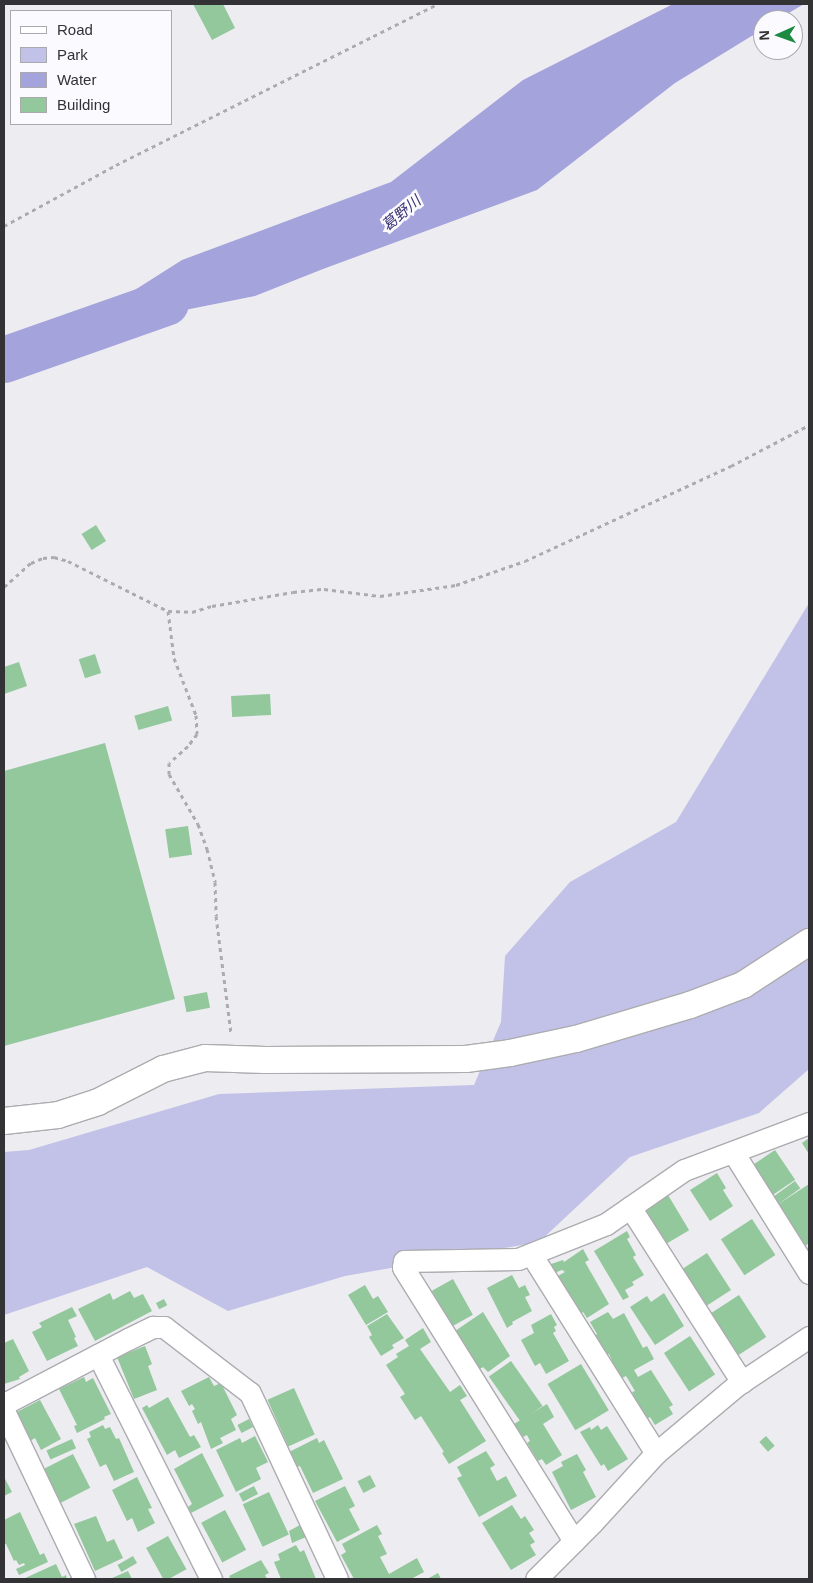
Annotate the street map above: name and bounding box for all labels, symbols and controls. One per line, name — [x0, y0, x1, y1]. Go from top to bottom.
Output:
legend — [10, 10, 172, 125]
north arrow — [753, 10, 803, 60]
text: Road — [57, 21, 93, 38]
text: N — [756, 30, 772, 41]
text: Park — [57, 46, 88, 63]
text: Water — [57, 71, 96, 88]
text: Building — [57, 96, 110, 113]
water label: 葛野川 — [378, 192, 424, 234]

